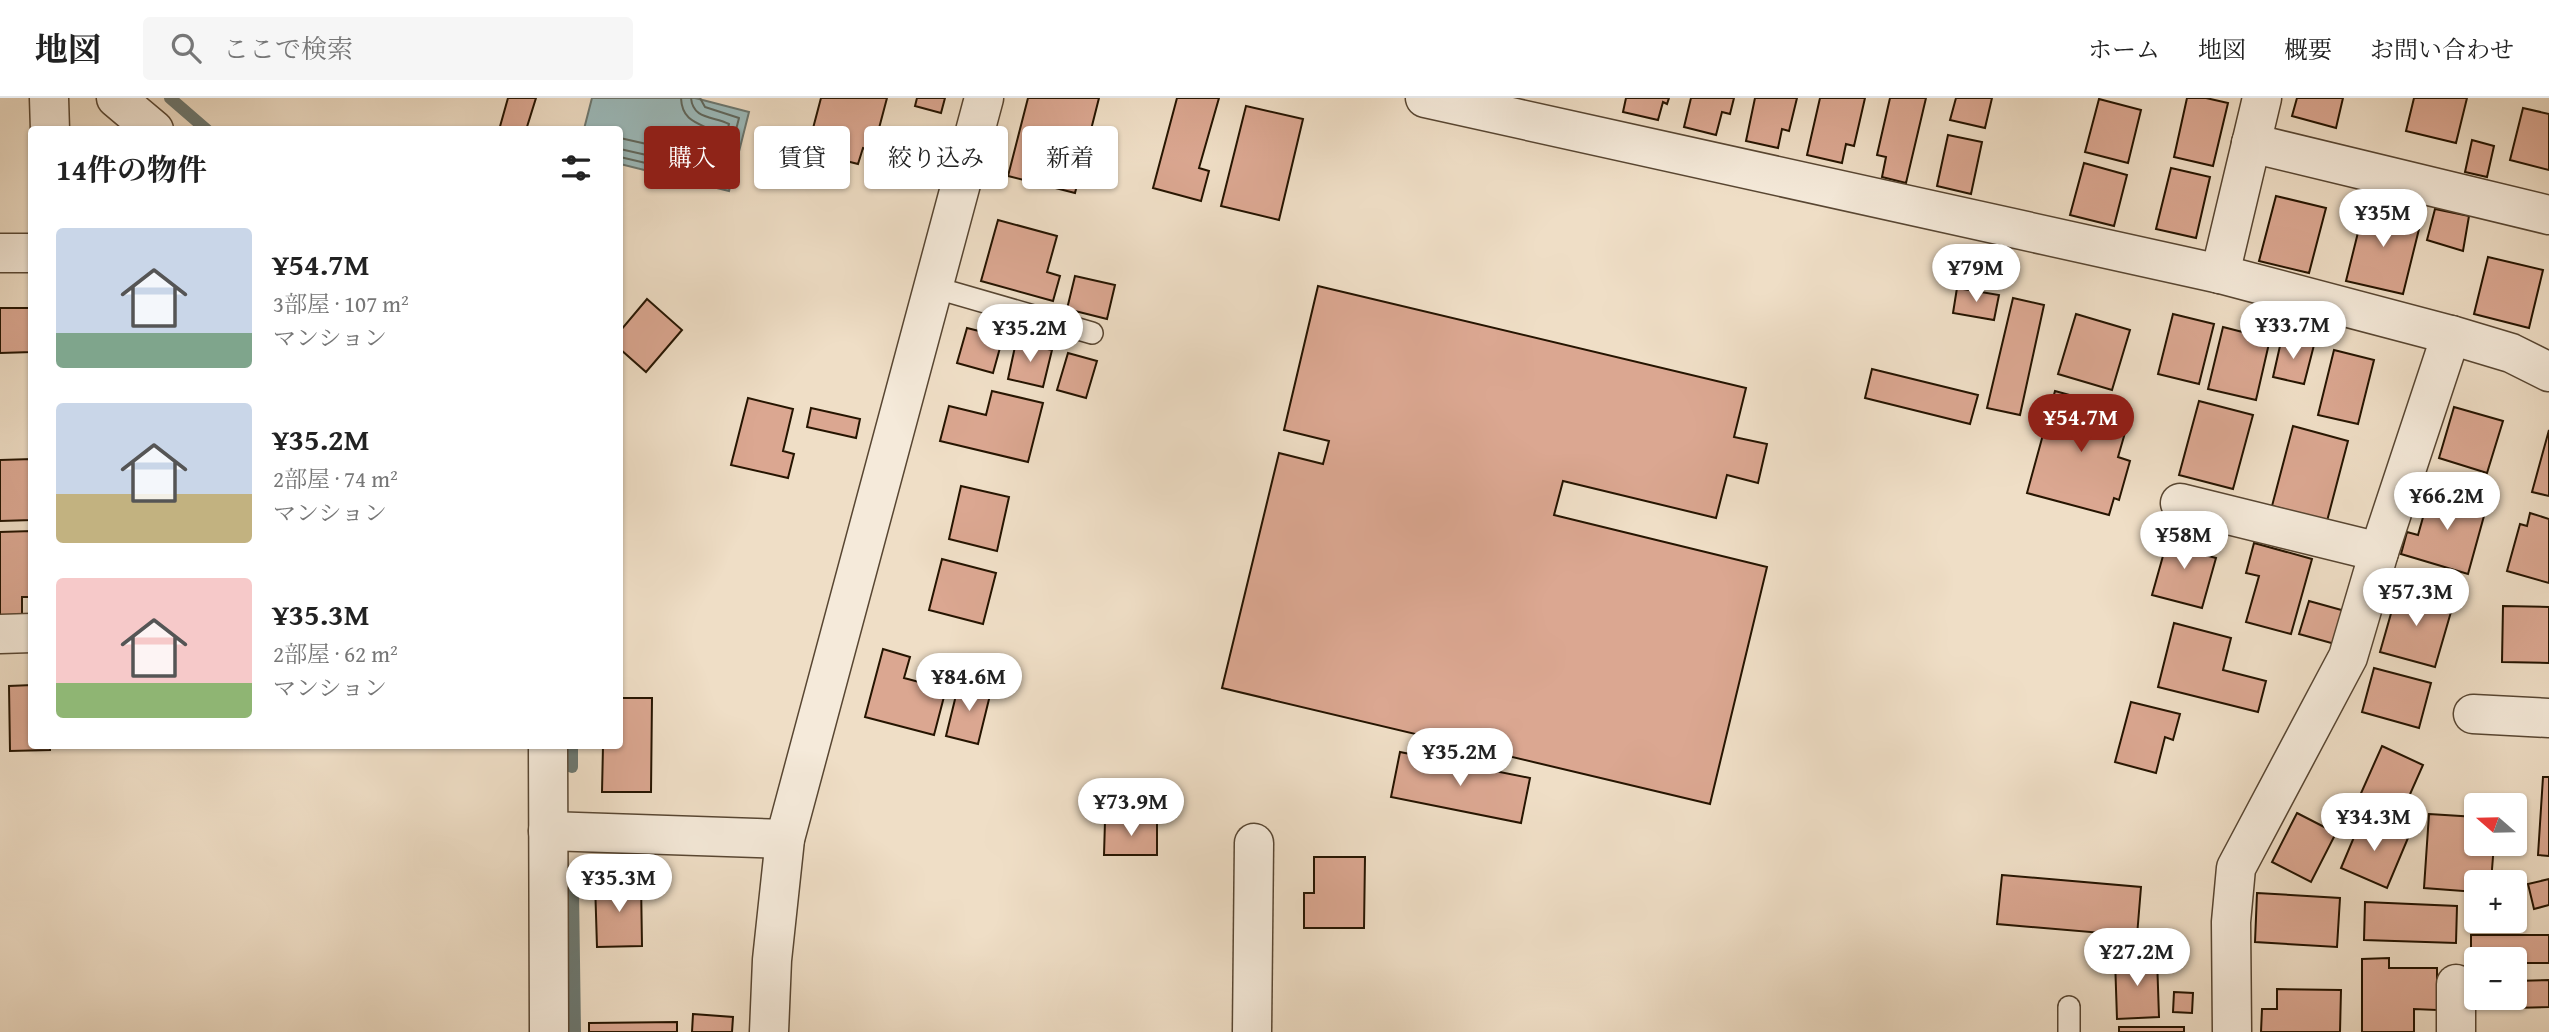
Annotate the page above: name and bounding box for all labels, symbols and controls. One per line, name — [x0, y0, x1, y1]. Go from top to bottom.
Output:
search box — [143, 17, 633, 80]
text: 地図 — [35, 25, 101, 73]
icon: search — [167, 29, 205, 67]
text: ここで検索 — [223, 29, 353, 68]
text: ホーム — [2088, 32, 2160, 67]
text: 地図 — [2198, 32, 2246, 67]
text: 概要 — [2284, 32, 2332, 67]
text: お問い合わせ — [2370, 32, 2514, 67]
chip: 購入 — [644, 126, 740, 189]
chip: 賃貸 — [754, 126, 850, 189]
chip: 絞り込み — [864, 126, 1008, 189]
chip: 新着 — [1022, 126, 1118, 189]
text: 14件の物件 — [56, 147, 207, 191]
icon: filters — [557, 149, 595, 187]
pin: ¥35M — [2342, 190, 2424, 249]
text: ¥35M — [2355, 195, 2411, 228]
text: ¥54.7M — [273, 242, 369, 286]
pin: ¥79M — [1935, 244, 2017, 304]
text: ¥79M — [1948, 250, 2004, 283]
icon: home — [112, 256, 196, 340]
text: 3部屋 · 107 m² — [273, 287, 409, 320]
pin: ¥33.7M — [2236, 302, 2350, 361]
pin: ¥35.2M — [973, 304, 1087, 364]
text: ¥33.7M — [2256, 307, 2330, 340]
text: ¥35.2M — [993, 310, 1067, 343]
text: マンション — [273, 321, 387, 354]
pin: ¥54.7M — [2024, 394, 2138, 454]
text: ¥54.7M — [2044, 400, 2118, 433]
text: ¥35.2M — [273, 417, 369, 461]
icon: home — [112, 431, 196, 515]
text: 2部屋 · 74 m² — [273, 462, 398, 495]
pin: ¥66.2M — [2390, 472, 2504, 532]
text: ¥66.2M — [2410, 478, 2484, 511]
text: マンション — [273, 496, 387, 529]
pin: ¥58M — [2143, 512, 2225, 571]
text: ¥58M — [2156, 517, 2212, 550]
pin: ¥57.3M — [2359, 568, 2473, 628]
text: ¥57.3M — [2379, 574, 2453, 607]
text: ¥35.3M — [273, 592, 369, 636]
icon: home — [112, 606, 196, 690]
text: 2部屋 · 62 m² — [273, 637, 398, 670]
pin: ¥84.6M — [912, 654, 1026, 713]
text: ¥84.6M — [932, 659, 1006, 692]
text: マンション — [273, 671, 387, 704]
pin: ¥35.2M — [1403, 728, 1517, 788]
text: ¥35.2M — [1423, 734, 1497, 767]
pin: ¥73.9M — [1074, 778, 1188, 838]
text: ¥73.9M — [1094, 784, 1168, 817]
north arrow — [2464, 793, 2527, 856]
map controls — [2464, 793, 2527, 1010]
pin: ¥34.3M — [2317, 794, 2431, 853]
text: ¥34.3M — [2337, 799, 2411, 832]
pin: ¥35.3M — [562, 854, 676, 914]
text: ¥35.3M — [582, 860, 656, 893]
button: + — [2464, 870, 2527, 933]
pin: ¥27.2M — [2080, 928, 2194, 988]
text: ¥27.2M — [2100, 934, 2174, 967]
button: − — [2464, 947, 2527, 1010]

